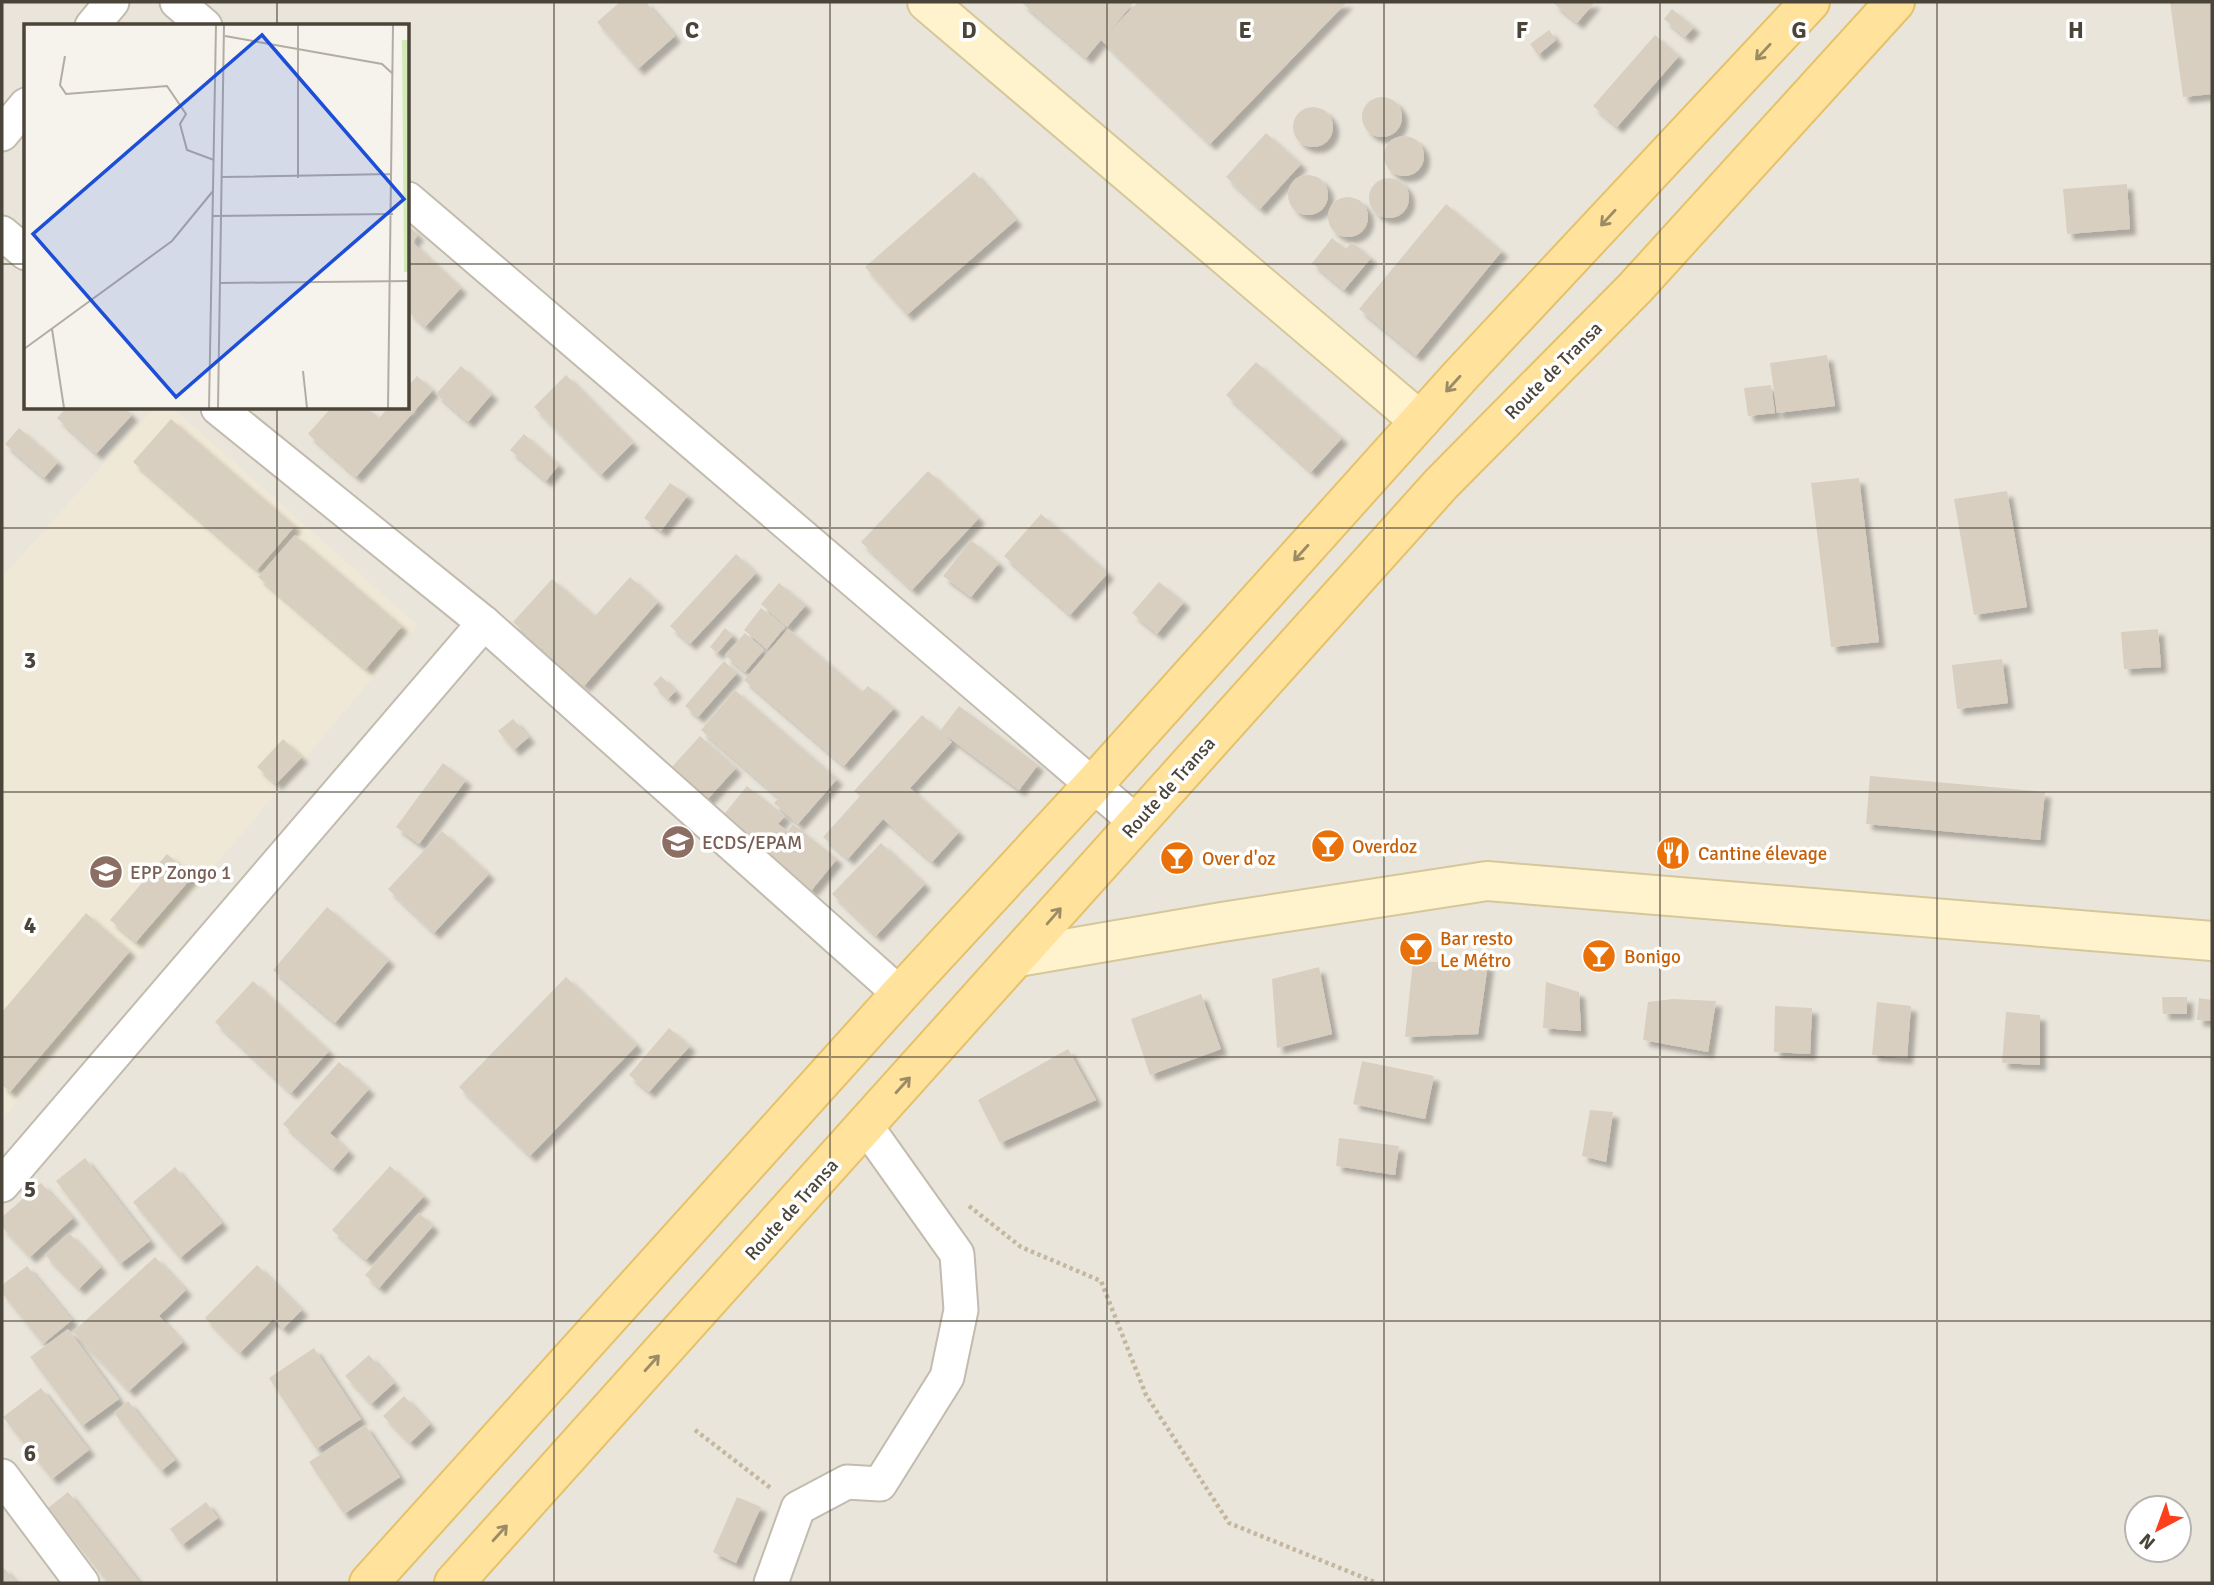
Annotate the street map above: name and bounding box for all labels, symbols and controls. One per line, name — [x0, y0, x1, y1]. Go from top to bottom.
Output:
text: C — [685, 16, 699, 45]
text: D — [961, 16, 977, 45]
text: E — [1238, 16, 1252, 45]
text: F — [1516, 16, 1528, 45]
text: G — [1791, 16, 1807, 45]
text: H — [2068, 16, 2084, 45]
inset map — [24, 24, 410, 410]
one-way arrow — [1755, 43, 1772, 60]
one-way arrow — [1599, 209, 1616, 226]
street label: Route de Transa — [1500, 317, 1608, 425]
one-way arrow — [1444, 375, 1461, 392]
one-way arrow — [1293, 544, 1309, 562]
text: 3 — [24, 646, 36, 675]
street label: Route de Transa — [1117, 732, 1221, 843]
school or university icon: ECDS/EPAM — [659, 823, 697, 861]
bar icon: Overdoz — [1309, 827, 1347, 865]
place label: ECDS/EPAM — [702, 831, 802, 855]
restaurant icon: Cantine élevage — [1654, 834, 1692, 872]
place label: Overdoz — [1352, 835, 1417, 859]
bar icon: Over d'oz — [1158, 839, 1196, 877]
place label: Cantine élevage — [1698, 842, 1827, 866]
place label: Over d'oz — [1202, 847, 1276, 871]
school or university icon: EPP Zongo 1 — [87, 853, 125, 891]
place label: EPP Zongo 1 — [130, 861, 231, 885]
one-way arrow — [1046, 907, 1062, 925]
text: 4 — [24, 911, 36, 940]
place label: Bar resto Le Métro — [1440, 927, 1513, 973]
bar icon: Bar resto Le Métro — [1397, 930, 1435, 968]
bar icon: Bonigo — [1580, 937, 1618, 975]
place label: Bonigo — [1624, 945, 1681, 969]
one-way arrow — [895, 1076, 911, 1094]
street label: Route de Transa — [740, 1154, 844, 1265]
text: 5 — [24, 1175, 36, 1204]
one-way arrow — [644, 1355, 660, 1373]
text: 6 — [24, 1439, 36, 1468]
north arrow — [2123, 1494, 2193, 1564]
one-way arrow — [492, 1524, 508, 1542]
text: N — [2135, 1528, 2160, 1554]

